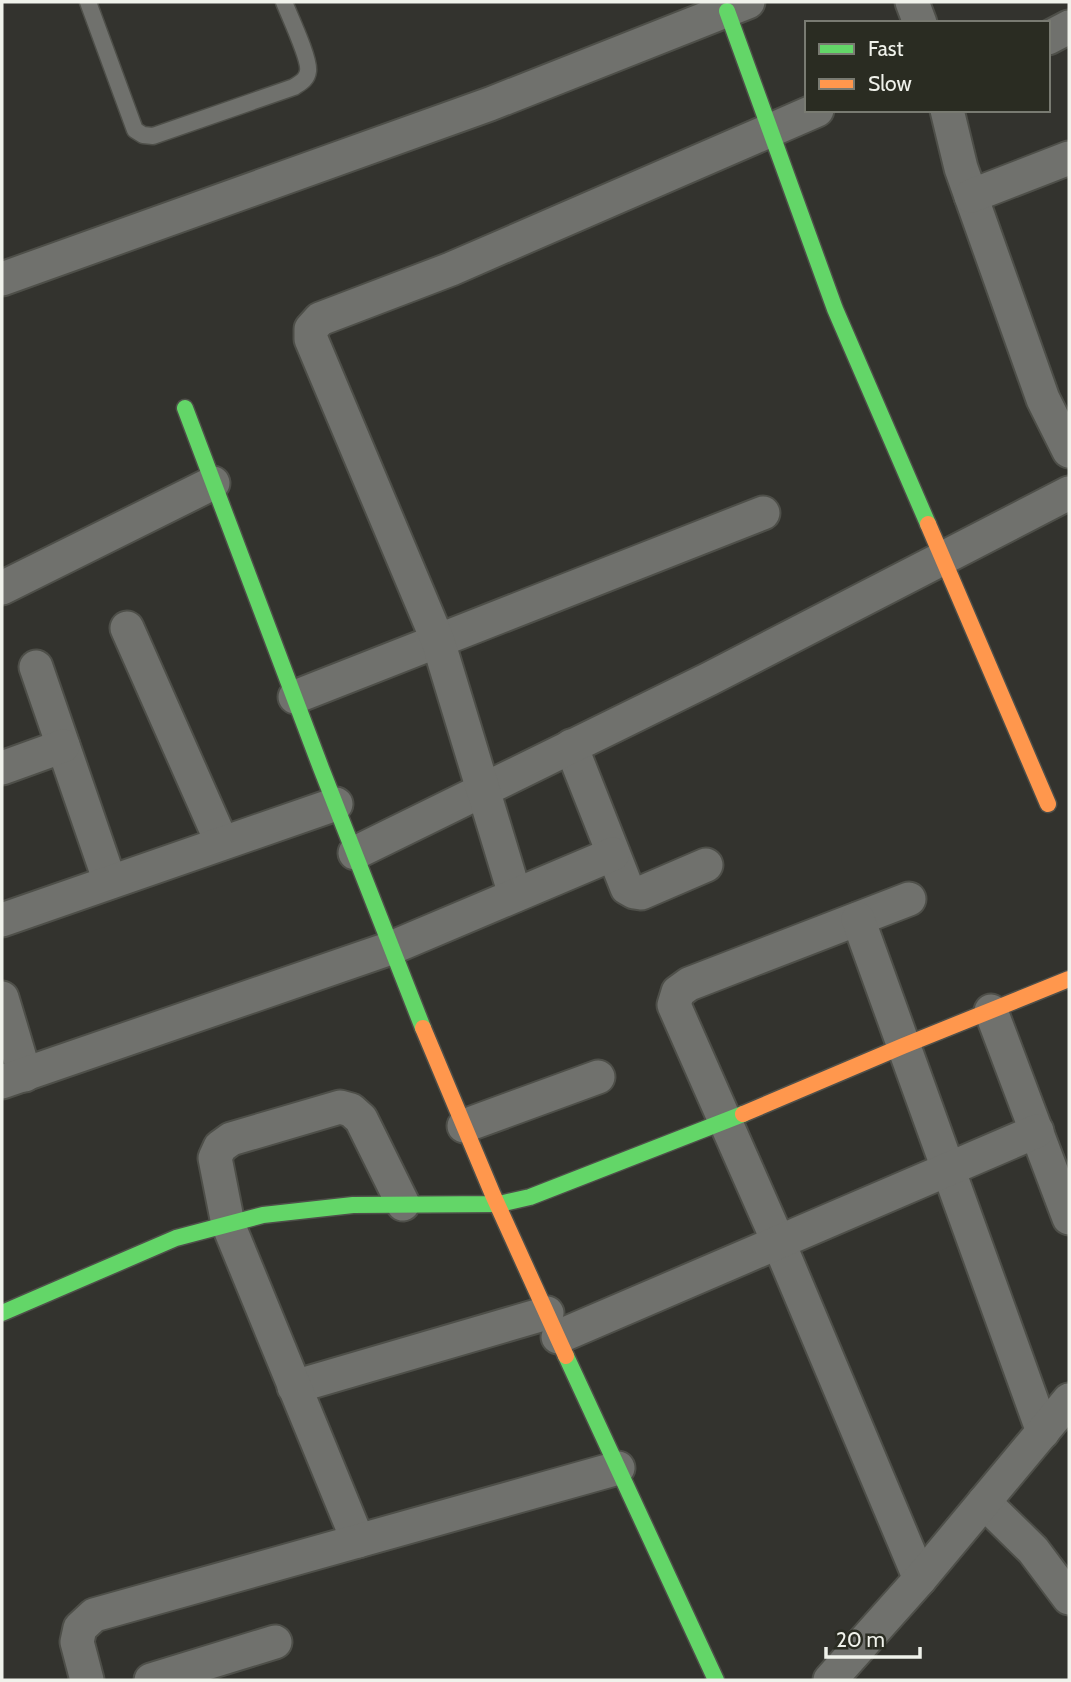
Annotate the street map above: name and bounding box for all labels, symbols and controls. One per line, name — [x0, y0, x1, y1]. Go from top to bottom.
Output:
legend — [805, 21, 1050, 112]
text: Fast — [868, 36, 904, 61]
text: Slow — [868, 71, 912, 96]
scale bar — [826, 1616, 920, 1660]
text: 20 m — [836, 1627, 885, 1652]

